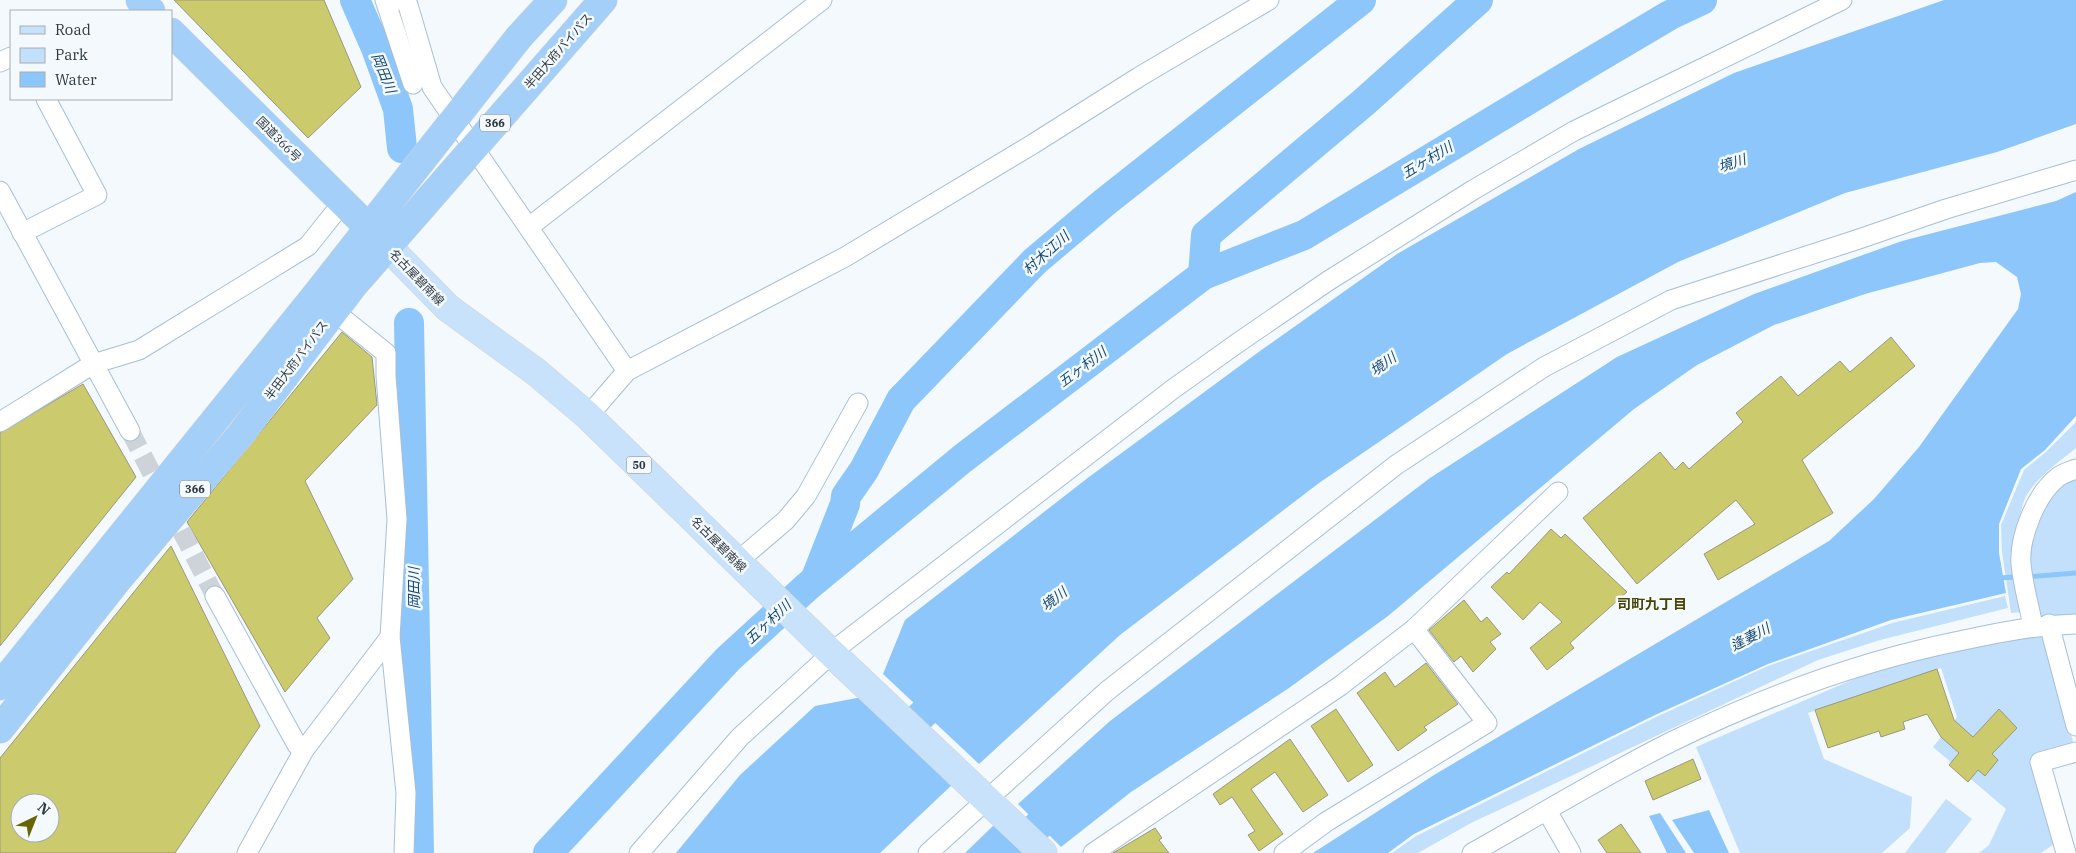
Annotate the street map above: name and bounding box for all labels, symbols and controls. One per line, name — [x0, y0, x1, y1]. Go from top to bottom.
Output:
legend — [10, 10, 172, 100]
street label: 半田大府パイパス — [521, 10, 595, 92]
text: Road — [55, 20, 91, 39]
text: Park — [55, 45, 88, 64]
water label: 岡田川 — [368, 50, 401, 98]
text: Water — [55, 70, 97, 89]
street label: 国道366号 — [253, 113, 305, 165]
road number: 366 — [480, 115, 510, 132]
water label: 五ヶ村川 — [1398, 137, 1457, 182]
water label: 境川 — [1716, 149, 1750, 176]
water label: 村木江川 — [1019, 226, 1074, 278]
street label: 名古屋碧南線 — [387, 246, 447, 308]
street label: 半田大府パイパス — [261, 317, 331, 403]
water label: 五ヶ村川 — [1054, 342, 1111, 391]
water label: 境川 — [1366, 347, 1401, 379]
road number: 50 — [626, 456, 652, 474]
road number: 366 — [180, 480, 210, 498]
street label: 名古屋碧南線 — [688, 513, 750, 575]
water label: 岡田川 — [405, 565, 423, 609]
water label: 境川 — [1037, 582, 1072, 615]
water label: 五ヶ村川 — [741, 595, 796, 648]
district label: 司町九丁目 — [1617, 595, 1687, 613]
water label: 逢妻川 — [1727, 618, 1775, 655]
north arrow — [10, 793, 60, 843]
text: N — [34, 798, 54, 819]

